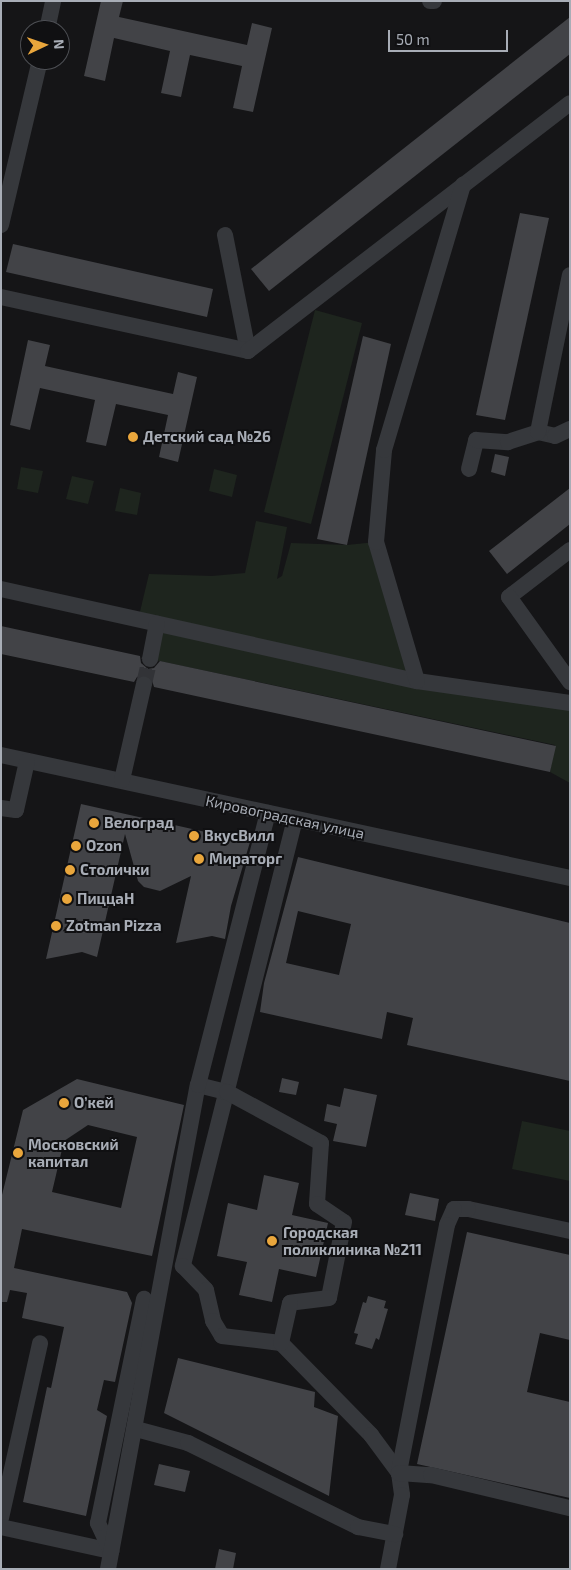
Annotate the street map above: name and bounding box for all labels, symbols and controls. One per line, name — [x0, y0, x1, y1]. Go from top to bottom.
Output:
north arrow — [20, 20, 70, 70]
scale bar — [391, 20, 511, 52]
text: 50 m — [396, 30, 430, 48]
text: N — [51, 39, 68, 50]
place label: Детский сад №26 — [143, 428, 271, 446]
marker: Детский сад №26 — [127, 431, 139, 443]
street label: Кировоградская улица — [204, 791, 366, 843]
place label: Велоград — [104, 814, 174, 832]
marker: Велоград — [88, 817, 100, 829]
place label: ВкусВилл — [204, 827, 275, 845]
marker: ВкусВилл — [188, 830, 200, 842]
place label: Ozon — [86, 837, 122, 855]
marker: Ozon — [70, 840, 82, 852]
place label: Мираторг — [209, 850, 282, 868]
marker: Мираторг — [193, 853, 205, 865]
place label: Столички — [80, 861, 149, 879]
marker: Столички — [64, 864, 76, 876]
place label: ПиццаН — [77, 890, 134, 908]
marker: ПиццаН — [61, 893, 73, 905]
place label: Zotman Pizza — [66, 917, 162, 935]
marker: Zotman Pizza — [50, 920, 62, 932]
place label: О’кей — [74, 1094, 114, 1112]
marker: О’кей — [58, 1097, 70, 1109]
place label: Московский капитал — [28, 1135, 119, 1170]
marker: Московский капитал — [12, 1147, 24, 1159]
place label: Городская поликлиника №211 — [283, 1223, 422, 1258]
marker: Городская поликлиника №211 — [265, 1234, 279, 1248]

